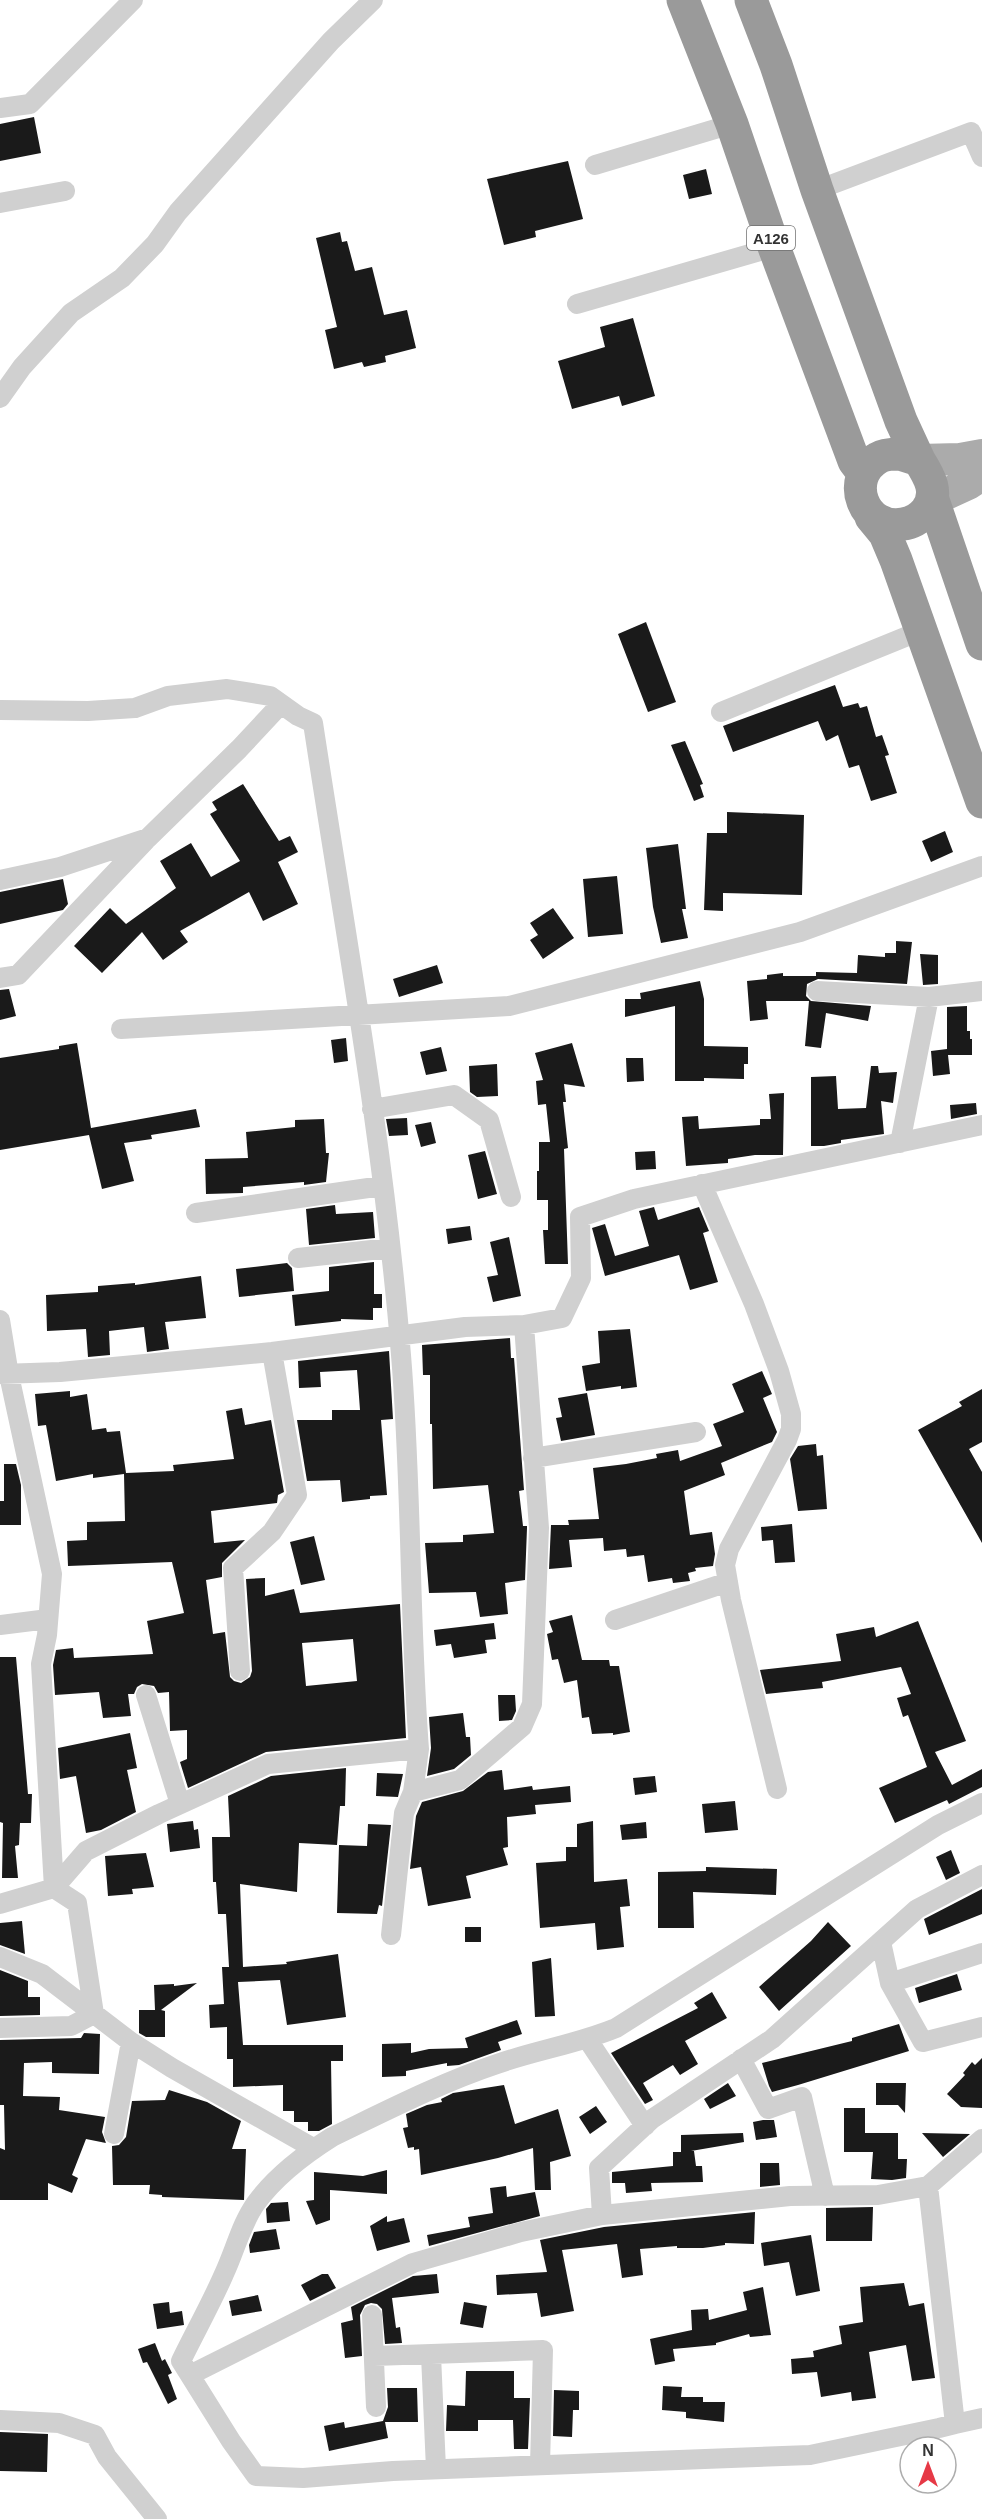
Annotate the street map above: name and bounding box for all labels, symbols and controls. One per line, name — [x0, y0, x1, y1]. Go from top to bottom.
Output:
road number: A126 — [747, 226, 795, 250]
north arrow — [898, 2435, 958, 2495]
text: N — [922, 2442, 934, 2459]

